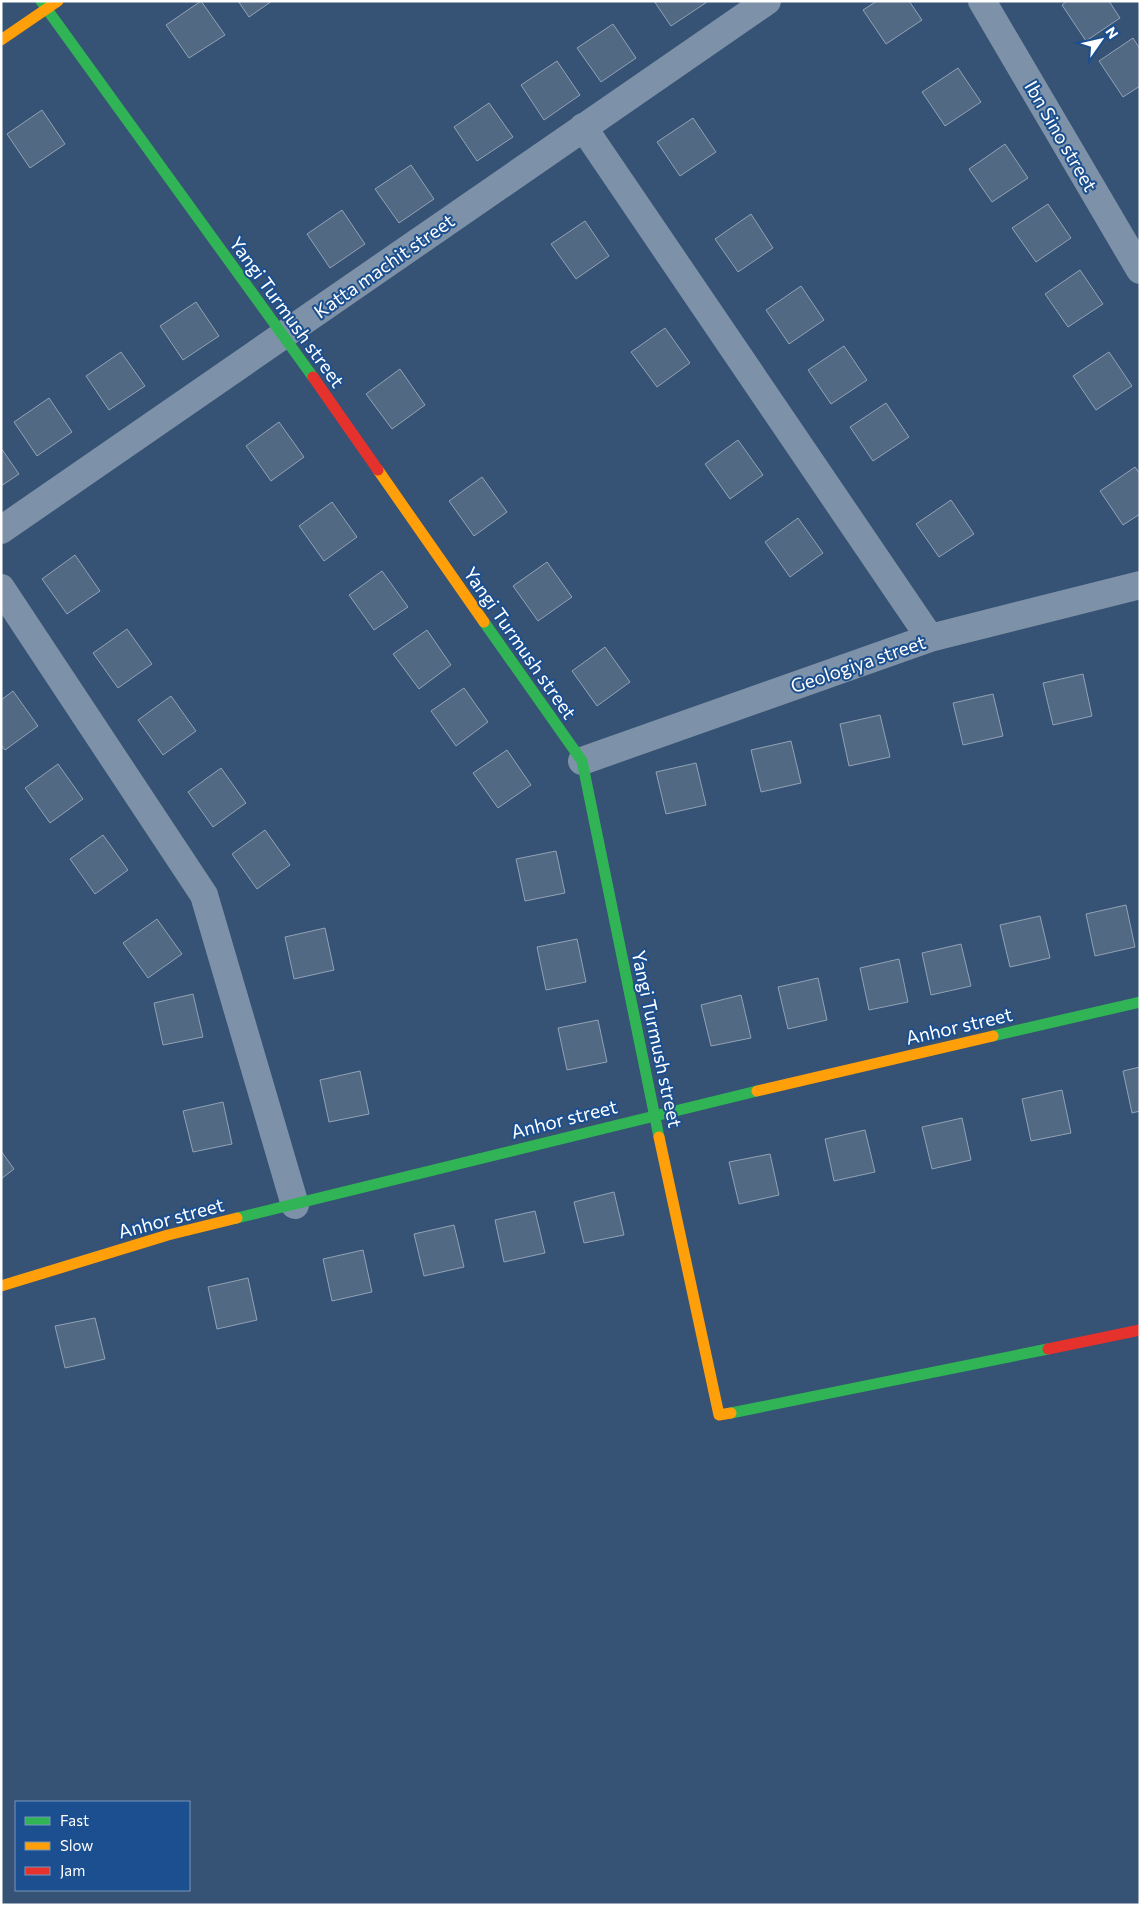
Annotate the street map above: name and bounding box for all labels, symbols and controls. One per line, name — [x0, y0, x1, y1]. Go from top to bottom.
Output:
north arrow — [1076, 15, 1126, 65]
text: N — [1102, 23, 1122, 42]
street label: Ibn Sino street — [1020, 76, 1103, 196]
street label: Katta machit street — [309, 208, 459, 323]
street label: Yangi Turmush street — [225, 232, 350, 392]
street label: Yangi Turmush street — [459, 562, 582, 723]
street label: Geologiya street — [787, 630, 929, 697]
street label: Yangi Turmush street — [627, 948, 688, 1130]
street label: Anhor street — [903, 1002, 1015, 1049]
street label: Anhor street — [508, 1094, 620, 1143]
street label: Anhor street — [115, 1192, 227, 1243]
legend — [15, 1801, 190, 1891]
text: Fast — [60, 1811, 89, 1829]
text: Slow — [60, 1836, 93, 1854]
text: Jam — [60, 1861, 85, 1879]

